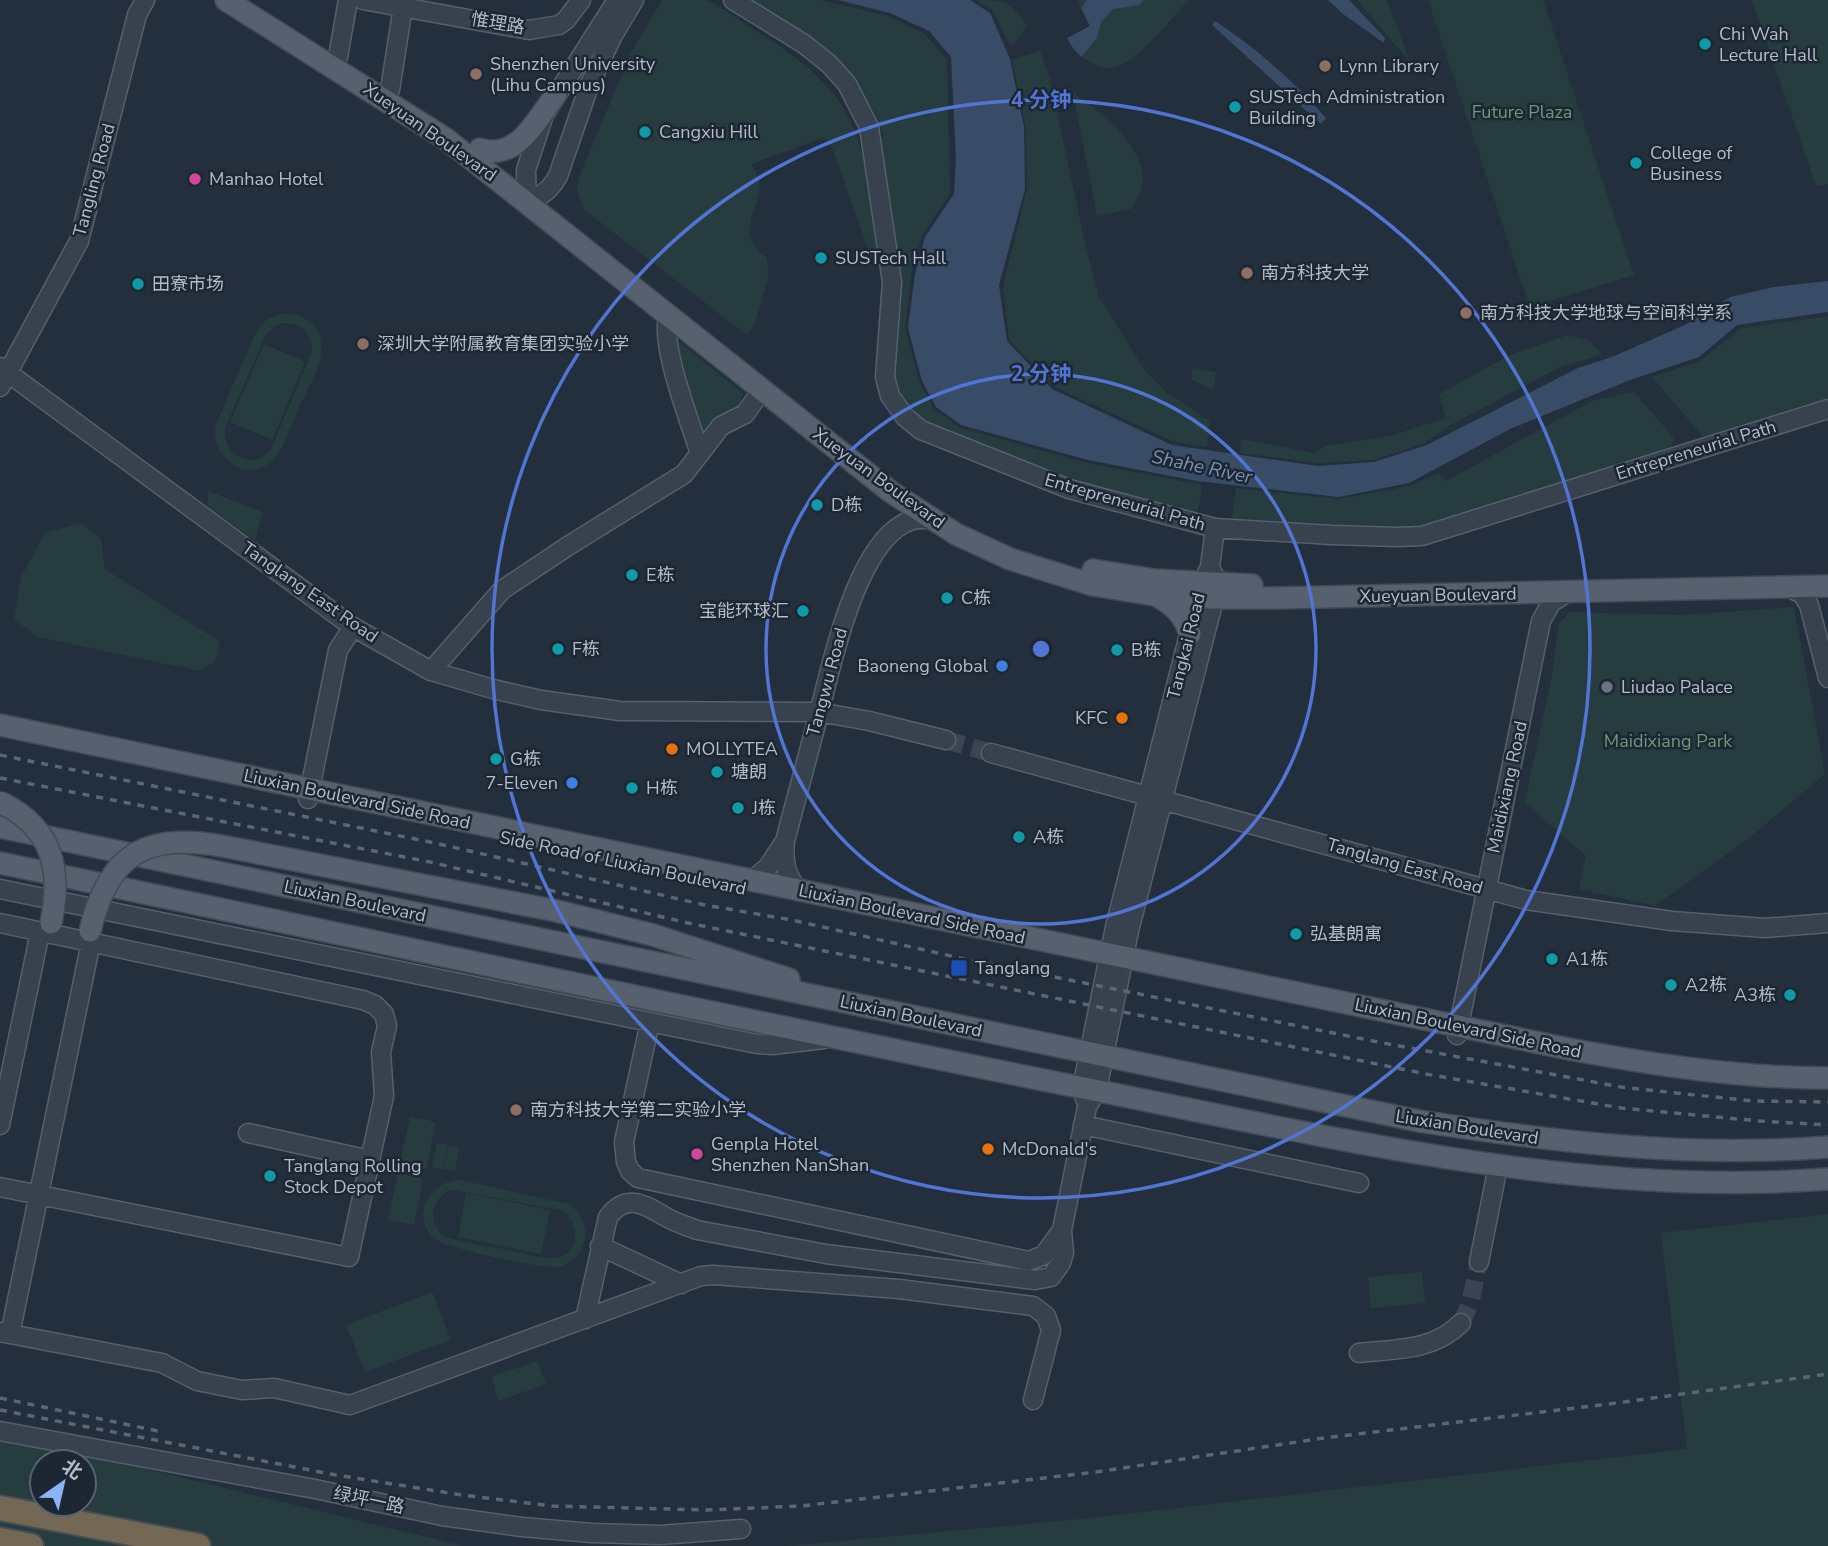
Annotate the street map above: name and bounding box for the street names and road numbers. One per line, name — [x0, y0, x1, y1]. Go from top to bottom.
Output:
street label: 惟理路 — [469, 6, 527, 40]
street label: Xueyuan Boulevard — [359, 77, 501, 187]
street label: Tangling Road — [67, 121, 121, 239]
street label: Entrepreneurial Path — [1613, 414, 1779, 486]
street label: Xueyuan Boulevard — [808, 422, 950, 534]
street label: Entrepreneurial Path — [1042, 468, 1208, 536]
street label: Tanglang East Road — [237, 536, 383, 648]
street label: Xueyuan Boulevard — [1359, 582, 1517, 608]
street label: Tangkai Road — [1161, 590, 1211, 702]
street label: Tangwu Road — [801, 625, 853, 739]
street label: Maidixiang Road — [1481, 719, 1533, 855]
street label: Liuxian Boulevard Side Road — [242, 763, 472, 835]
street label: Side Road of Liuxian Boulevard — [498, 825, 748, 901]
street label: Tanglang East Road — [1324, 832, 1486, 900]
street label: Liuxian Boulevard — [282, 874, 428, 928]
street label: Liuxian Boulevard Side Road — [797, 878, 1027, 950]
street label: Liuxian Boulevard — [838, 989, 984, 1043]
street label: Liuxian Boulevard Side Road — [1353, 992, 1583, 1064]
street label: Liuxian Boulevard — [1394, 1104, 1540, 1150]
street label: 绿坪一路 — [331, 1481, 407, 1519]

